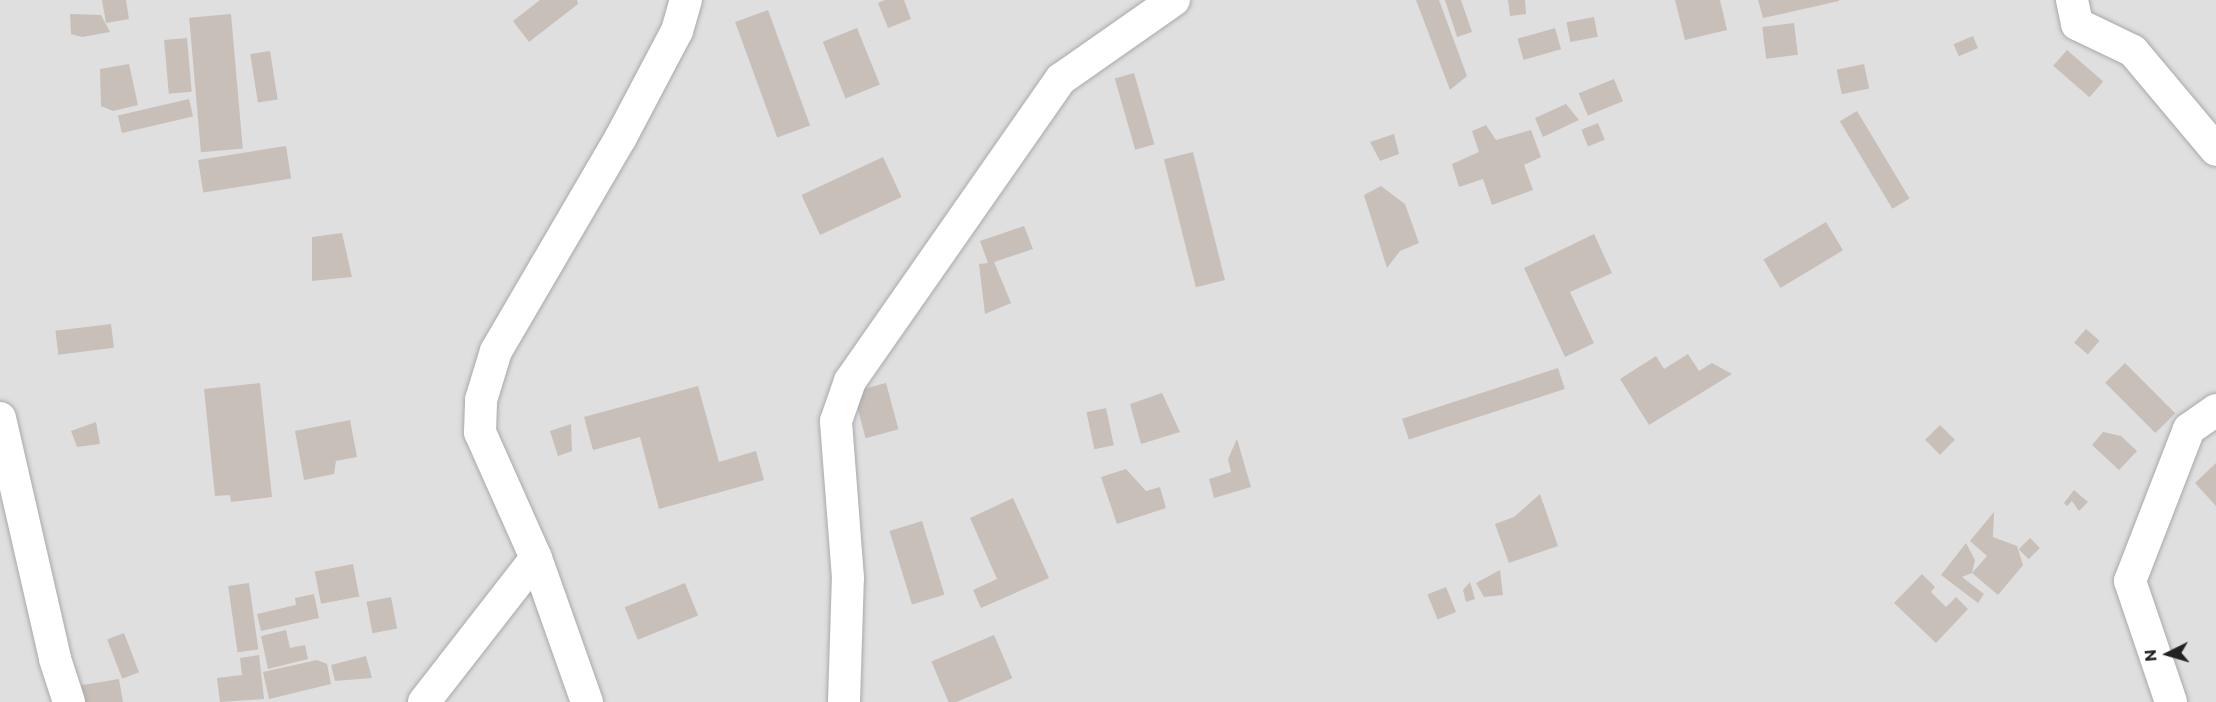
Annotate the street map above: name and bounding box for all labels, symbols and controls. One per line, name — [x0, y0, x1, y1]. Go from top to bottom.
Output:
north arrow — [2138, 624, 2198, 684]
text: N — [2140, 649, 2160, 662]

